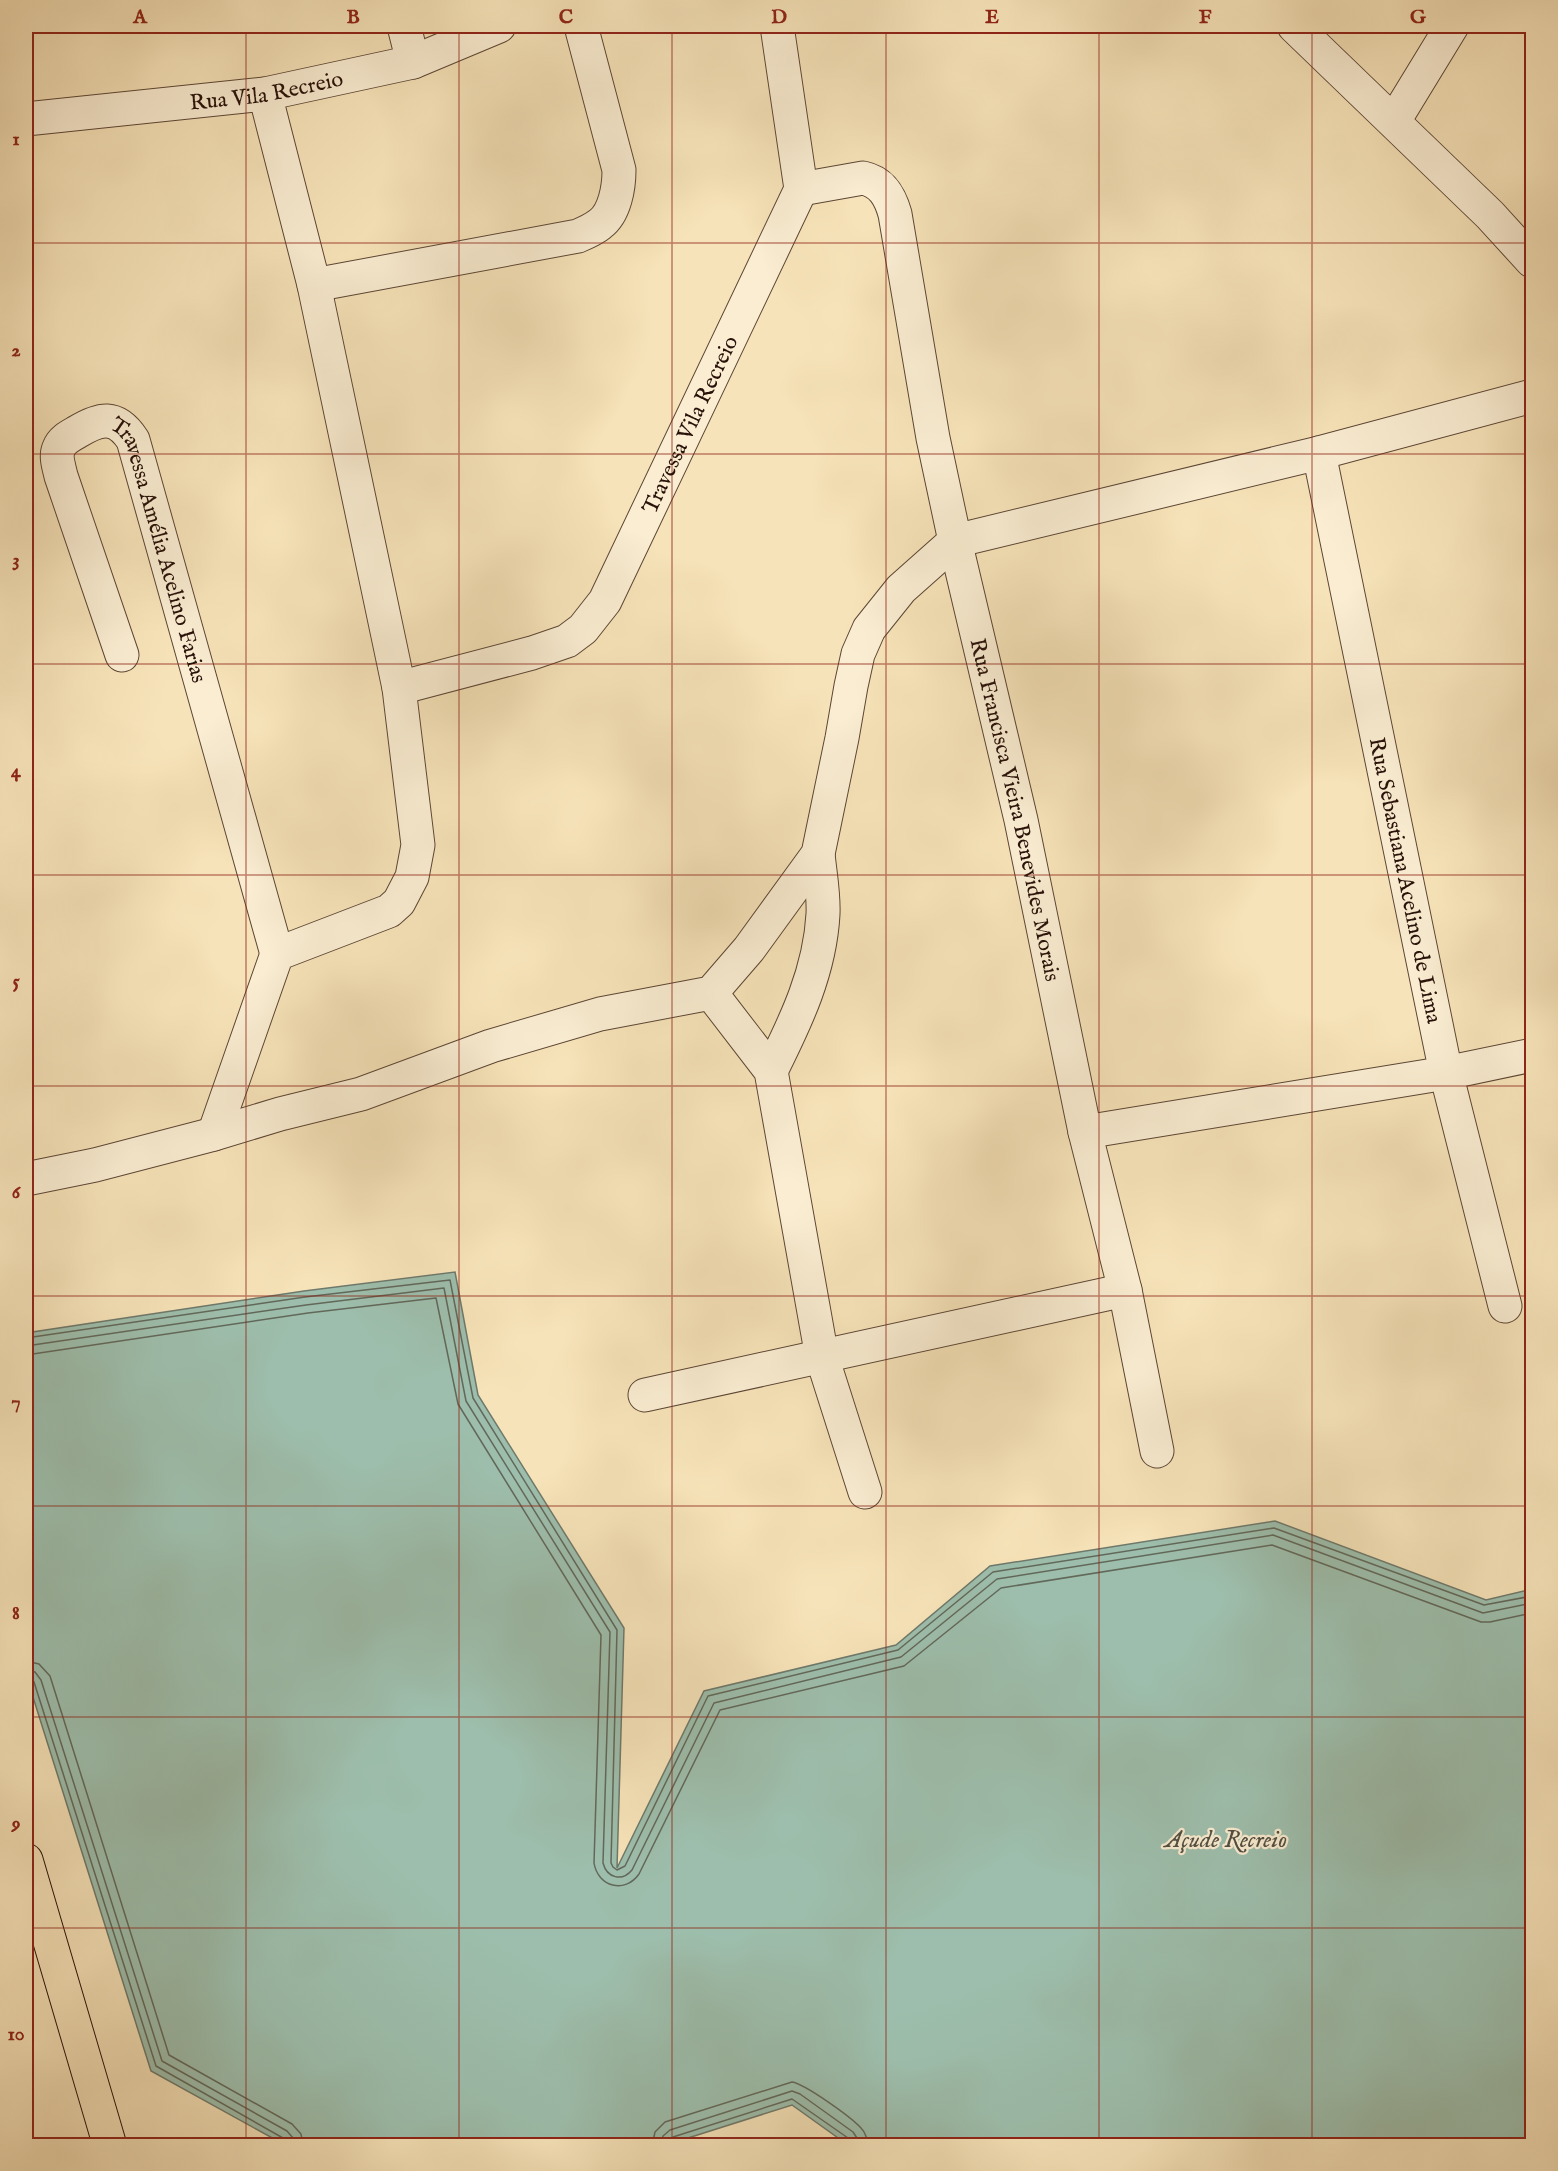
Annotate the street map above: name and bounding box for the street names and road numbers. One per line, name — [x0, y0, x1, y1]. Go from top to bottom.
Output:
street label: Rua Vila Recreio — [188, 66, 346, 118]
street label: Travessa Vila Recreio — [637, 331, 745, 519]
street label: Travessa Amélia Acelino Farias — [104, 411, 212, 686]
street label: Rua Francisca Vieira Benevides Morais — [962, 636, 1066, 984]
street label: Rua Sebastiana Acelino de Lima — [1362, 735, 1448, 1027]

